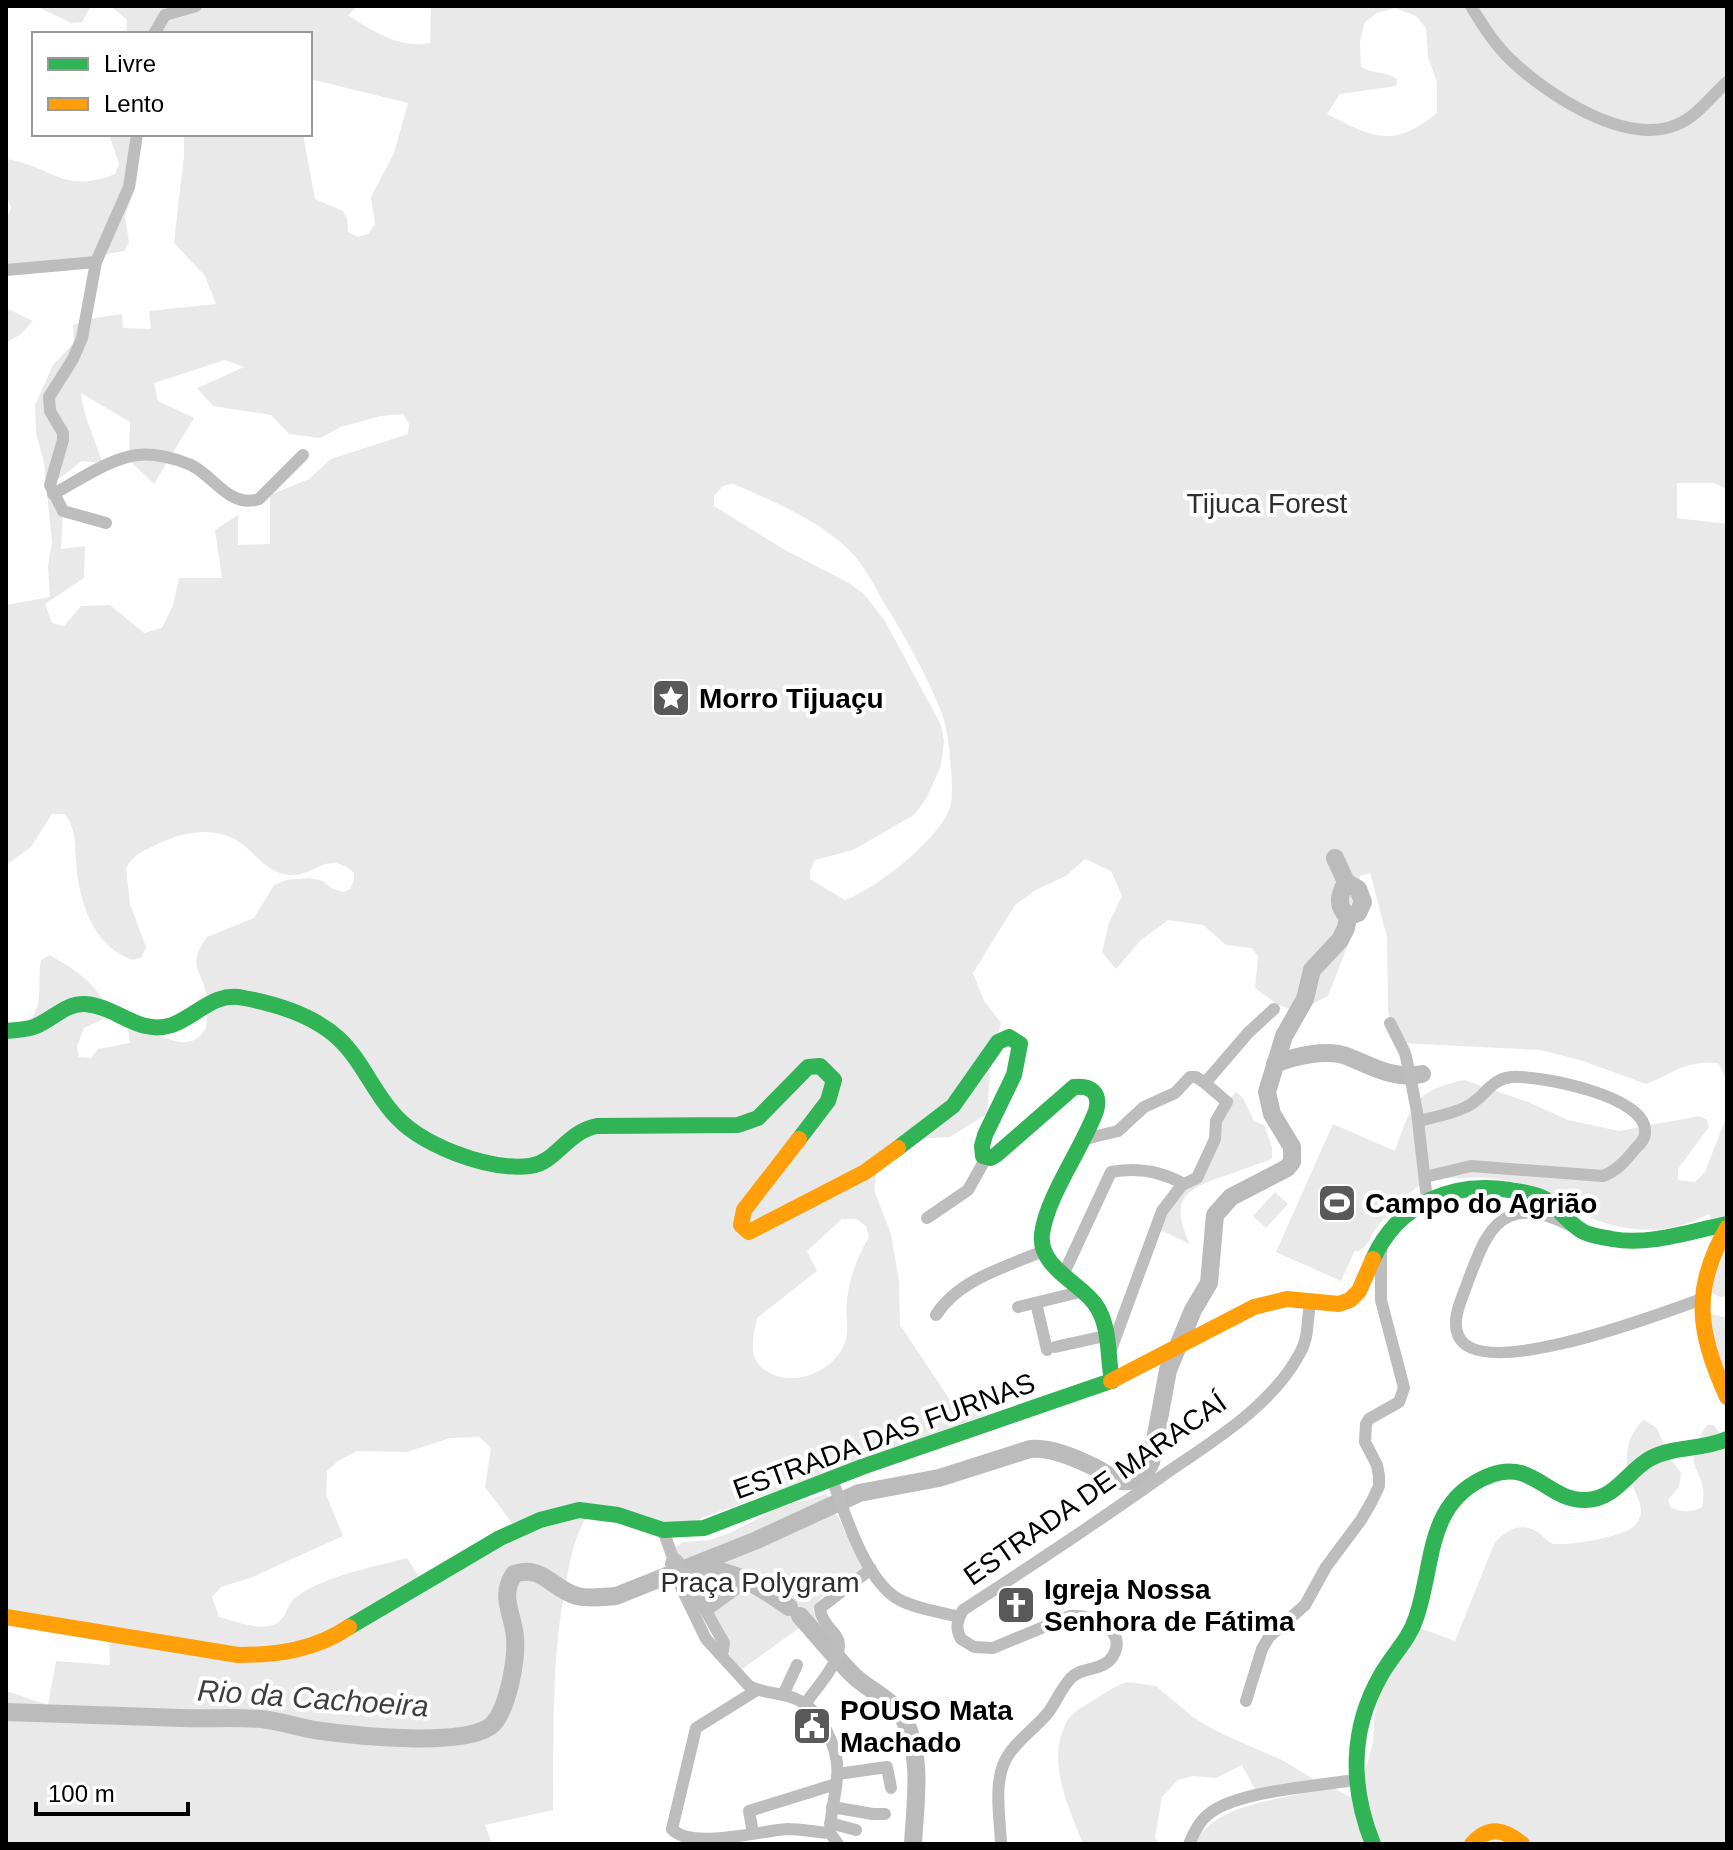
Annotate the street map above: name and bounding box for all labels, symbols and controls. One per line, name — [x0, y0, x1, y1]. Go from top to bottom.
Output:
legend — [32, 32, 312, 136]
text: Livre — [104, 50, 156, 77]
text: Lento — [104, 90, 164, 117]
park label: Tijuca Forest — [1187, 488, 1348, 519]
place icon: Morro Tijuaçu — [650, 677, 692, 719]
place label: Morro Tijuaçu — [699, 683, 884, 714]
sports icon: Campo do Agrião — [1316, 1182, 1358, 1224]
place label: Campo do Agrião — [1365, 1188, 1597, 1219]
street label: ESTRADA DAS FURNAS — [729, 1367, 1039, 1505]
street label: ESTRADA DE MARACAÍ — [958, 1386, 1232, 1591]
park label: Praça Polygram — [660, 1567, 860, 1598]
place label: Igreja Nossa Senhora de Fátima — [1044, 1574, 1295, 1637]
church icon: Igreja Nossa Senhora de Fátima — [995, 1584, 1037, 1626]
water label: Rio da Cachoeira — [196, 1673, 430, 1723]
place label: POUSO Mata Machado — [840, 1695, 1013, 1758]
public building icon: POUSO Mata Machado — [791, 1705, 833, 1747]
scale bar — [36, 1766, 188, 1816]
text: 100 m — [48, 1780, 115, 1807]

